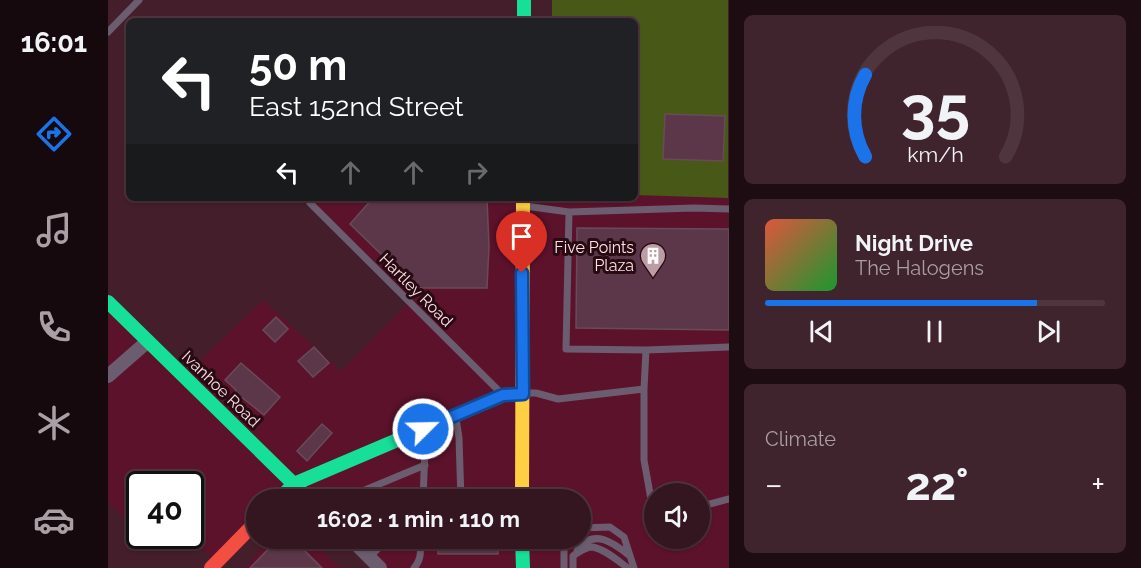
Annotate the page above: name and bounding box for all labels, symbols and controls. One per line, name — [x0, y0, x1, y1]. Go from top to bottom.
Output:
text: 16:01 — [21, 27, 87, 58]
text: 50 m — [249, 41, 347, 90]
icon: left — [150, 42, 228, 120]
text: 35 — [900, 72, 970, 146]
text: East 152nd Street — [249, 91, 464, 122]
icon: directions — [33, 113, 75, 155]
text: km/h — [907, 142, 963, 167]
icon: left — [271, 156, 304, 189]
icon: ahead — [334, 156, 367, 189]
icon: ahead — [397, 156, 430, 189]
icon: right — [460, 156, 493, 189]
icon: music — [33, 209, 75, 251]
pin — [496, 211, 547, 273]
icon: arrive — [505, 220, 538, 253]
text: Night Drive — [855, 230, 973, 256]
place label: Five Points Plaza — [554, 238, 634, 275]
building icon: Five Points Plaza — [638, 241, 668, 279]
street label: Hartley Road — [375, 249, 457, 331]
text: The Halogens — [855, 256, 984, 280]
icon: phone — [33, 306, 75, 348]
icon: previous — [805, 315, 838, 348]
icon: pause — [918, 315, 951, 348]
icon: next — [1032, 315, 1065, 348]
street label: Ivanhoe Road — [178, 347, 264, 431]
position arrow — [391, 397, 455, 461]
icon: climate — [33, 402, 75, 444]
text: Climate — [765, 427, 836, 451]
text: 22° — [905, 458, 969, 511]
text: − — [765, 465, 783, 504]
text: + — [1091, 465, 1105, 504]
speed limit sign: 40 — [126, 471, 204, 549]
map controls — [644, 483, 710, 549]
button: sound — [644, 483, 710, 549]
icon: car — [33, 499, 75, 541]
text: 16:02 · 1 min · 110 m — [317, 506, 520, 532]

